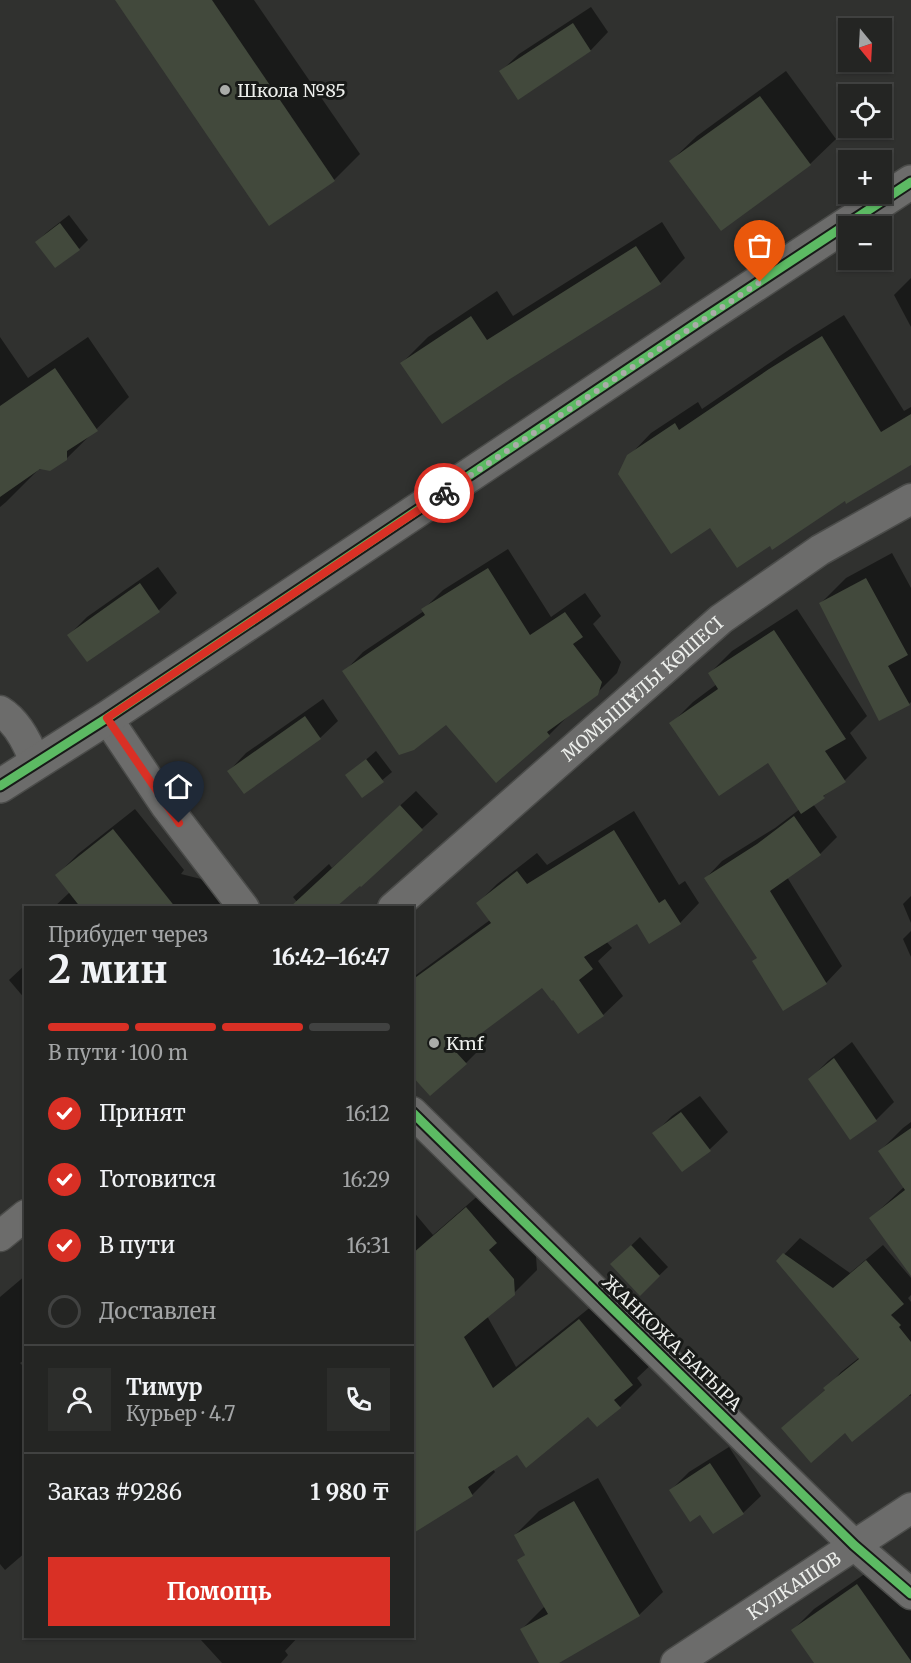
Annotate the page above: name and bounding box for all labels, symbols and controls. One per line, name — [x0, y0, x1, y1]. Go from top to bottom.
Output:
north arrow — [838, 18, 892, 72]
map controls — [838, 18, 892, 270]
place label: Школа №85 — [237, 79, 346, 102]
marker: Школа №85 — [218, 83, 232, 97]
button: locate — [838, 84, 892, 138]
button: + — [838, 150, 892, 204]
button: − — [838, 216, 892, 270]
pin — [734, 220, 785, 282]
icon: bag — [743, 229, 776, 262]
courier — [414, 463, 474, 523]
icon: bike — [428, 477, 461, 510]
street label: МОМЫШҰЛЫ КӨШЕСІ — [557, 611, 728, 766]
pin — [153, 761, 204, 823]
icon: home — [162, 770, 195, 803]
text: Прибудет через — [48, 922, 208, 947]
text: 16:42–16:47 — [272, 943, 390, 971]
text: 2 мин — [48, 945, 168, 994]
place label: Kmf — [446, 1032, 485, 1055]
marker: Kmf — [427, 1036, 441, 1050]
text: В пути · 100 m — [48, 1040, 188, 1065]
icon: check — [48, 1097, 81, 1130]
text: Принят — [99, 1099, 186, 1127]
text: 16:12 — [346, 1101, 390, 1126]
icon: check — [48, 1163, 81, 1196]
text: Готовится — [99, 1165, 216, 1193]
text: 16:29 — [342, 1167, 390, 1192]
icon: check — [48, 1229, 81, 1262]
text: В пути — [99, 1231, 175, 1259]
text: 16:31 — [346, 1233, 390, 1258]
street label: ЖАНКОЖА БАТЫРА — [597, 1270, 747, 1416]
text: Доставлен — [99, 1297, 216, 1325]
button: person — [48, 1368, 111, 1431]
button: phone — [327, 1368, 390, 1431]
text: Тимур — [126, 1373, 203, 1401]
text: Курьер · 4.7 — [126, 1401, 235, 1426]
text: Заказ #9286 — [48, 1478, 182, 1506]
text: 1 980 ₸ — [310, 1478, 390, 1506]
street label: КУЛКАШОВ — [743, 1546, 845, 1624]
button: Помощь — [48, 1557, 390, 1626]

